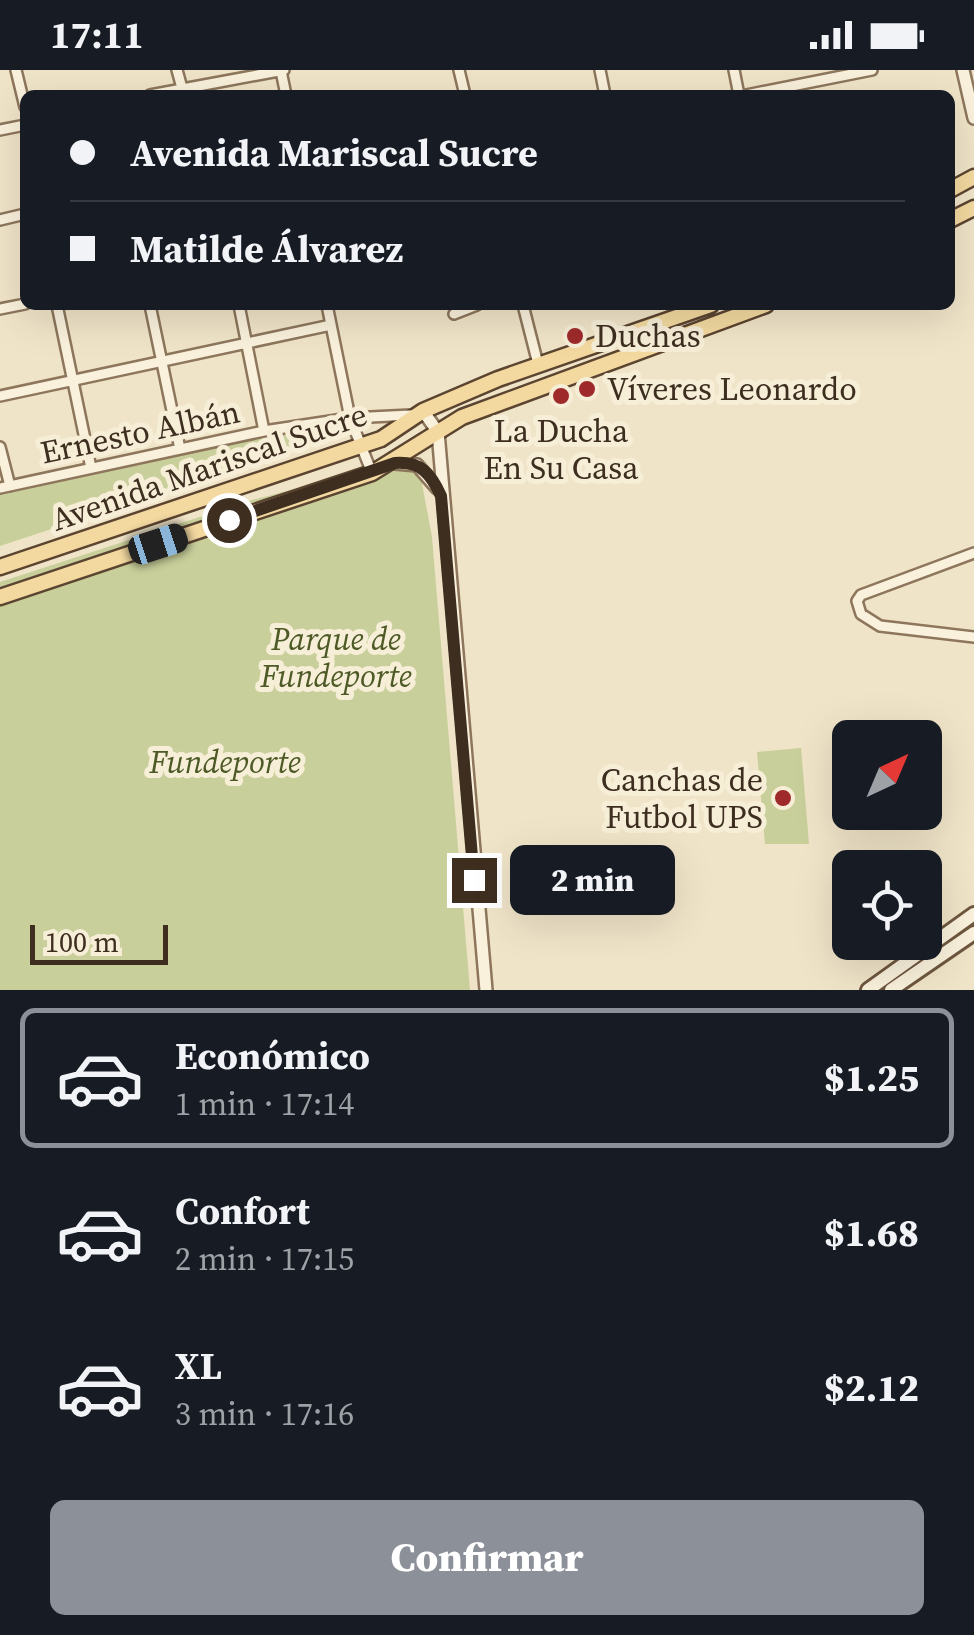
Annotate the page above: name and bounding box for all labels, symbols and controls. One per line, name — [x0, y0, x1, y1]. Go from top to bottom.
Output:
text: 17:11 — [50, 9, 144, 61]
text: Avenida Mariscal Sucre — [130, 127, 538, 179]
text: Matilde Álvarez — [130, 223, 403, 275]
place label: Duchas — [595, 314, 701, 358]
marker: Duchas — [564, 325, 586, 347]
place label: Víveres Leonardo — [607, 367, 857, 411]
marker: Víveres Leonardo — [576, 378, 598, 400]
marker: La Ducha En Su Casa — [550, 385, 572, 407]
street label: Ernesto Albán — [36, 389, 244, 475]
street label: Avenida Mariscal Sucre — [45, 392, 373, 542]
place label: La Ducha En Su Casa — [484, 409, 639, 490]
route start — [207, 498, 252, 543]
car — [125, 520, 191, 568]
park label: Parque de Fundeporte — [259, 617, 412, 698]
north arrow — [832, 720, 942, 830]
map controls — [832, 720, 942, 960]
park label: Fundeporte — [148, 740, 301, 784]
place label: Canchas de Futbol UPS — [601, 758, 763, 839]
marker: Canchas de Futbol UPS — [772, 787, 794, 809]
callout: 2 min — [509, 845, 674, 915]
button: locate — [832, 850, 942, 960]
route end — [452, 858, 497, 903]
text: 2 min — [551, 858, 634, 902]
scale bar — [30, 920, 168, 964]
text: 100 m — [45, 923, 119, 961]
text: Económico — [175, 1030, 370, 1082]
icon: car — [55, 1033, 145, 1123]
text: $1.25 — [824, 1052, 919, 1104]
text: 1 min · 17:14 — [175, 1082, 354, 1126]
text: Confort — [175, 1185, 310, 1237]
icon: car — [55, 1188, 145, 1278]
text: $1.68 — [824, 1207, 919, 1259]
text: 2 min · 17:15 — [175, 1237, 354, 1281]
text: XL — [175, 1340, 222, 1392]
icon: car — [55, 1343, 145, 1433]
text: $2.12 — [824, 1362, 919, 1414]
text: 3 min · 17:16 — [175, 1392, 354, 1436]
button: Confirmar — [50, 1500, 924, 1615]

